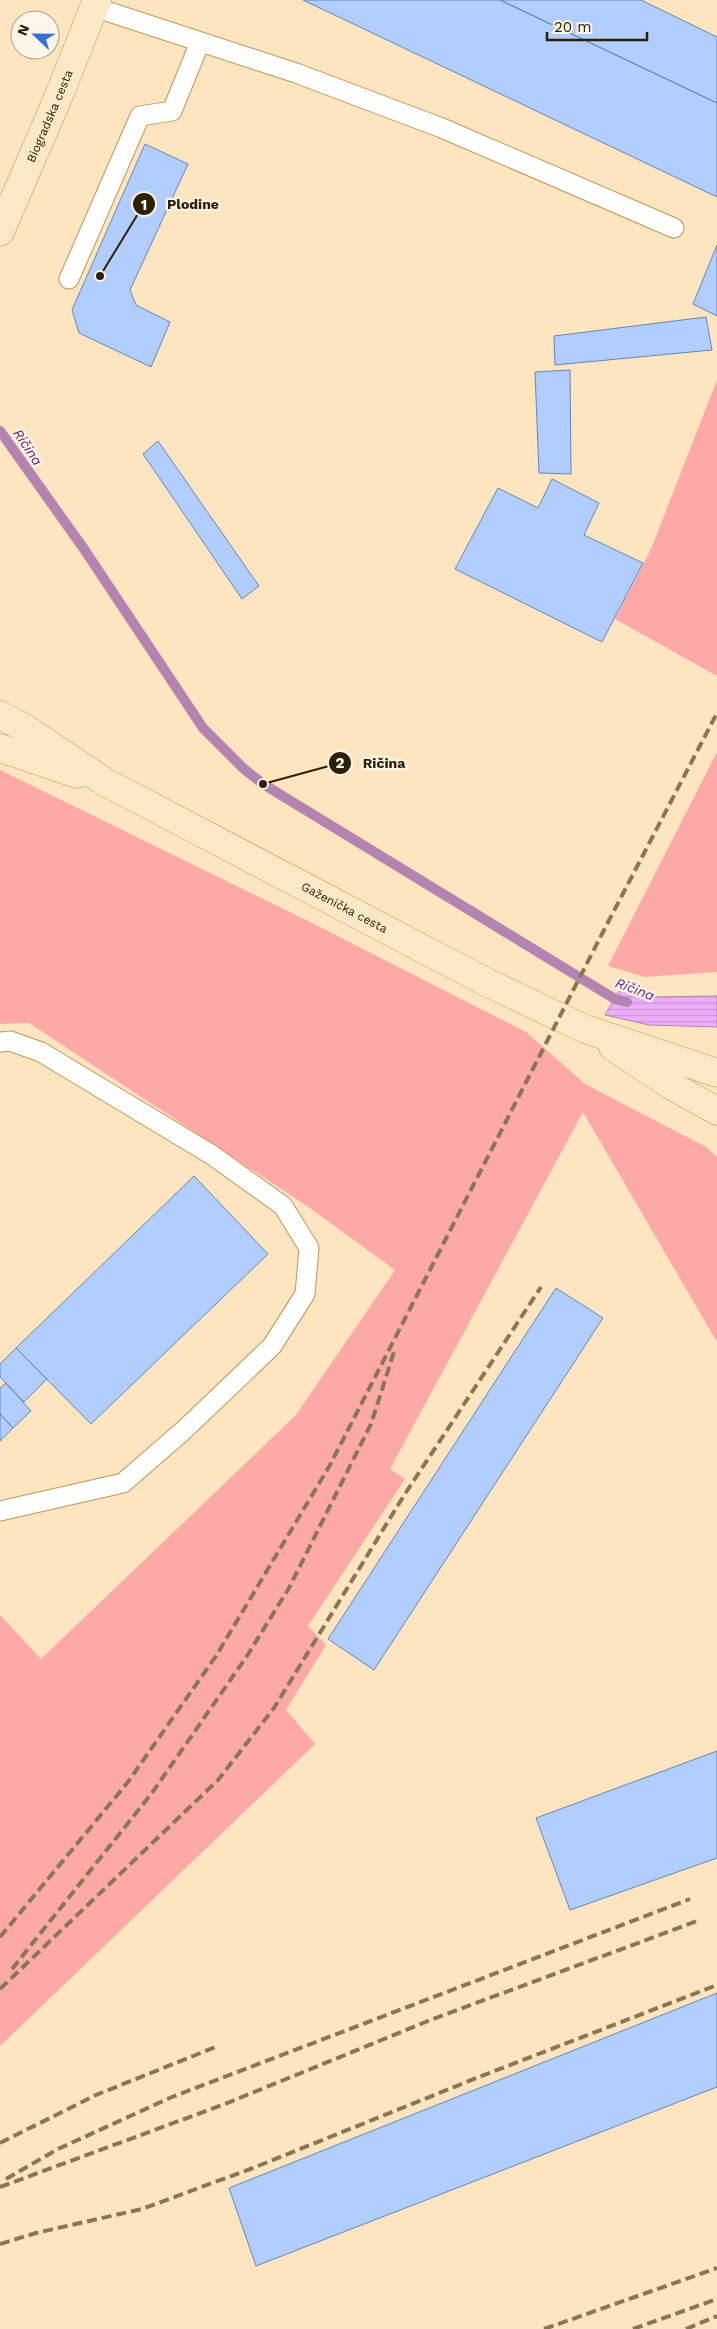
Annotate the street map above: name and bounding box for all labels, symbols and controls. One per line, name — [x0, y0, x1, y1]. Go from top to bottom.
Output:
north arrow — [10, 10, 60, 60]
scale bar — [547, 10, 647, 42]
text: 20 m — [554, 18, 592, 36]
text: N — [14, 22, 32, 38]
street label: Biogradska cesta — [24, 68, 76, 165]
callout: Plodine — [132, 190, 229, 219]
text: 1 — [141, 196, 147, 214]
text: Plodine — [167, 196, 219, 212]
water label: Ričina — [10, 426, 46, 469]
callout: Ričina — [327, 748, 415, 777]
text: 2 — [336, 754, 345, 772]
text: Ričina — [363, 755, 406, 771]
street label: Gaženička cesta — [299, 879, 390, 936]
water label: Ričina — [613, 974, 657, 1004]

